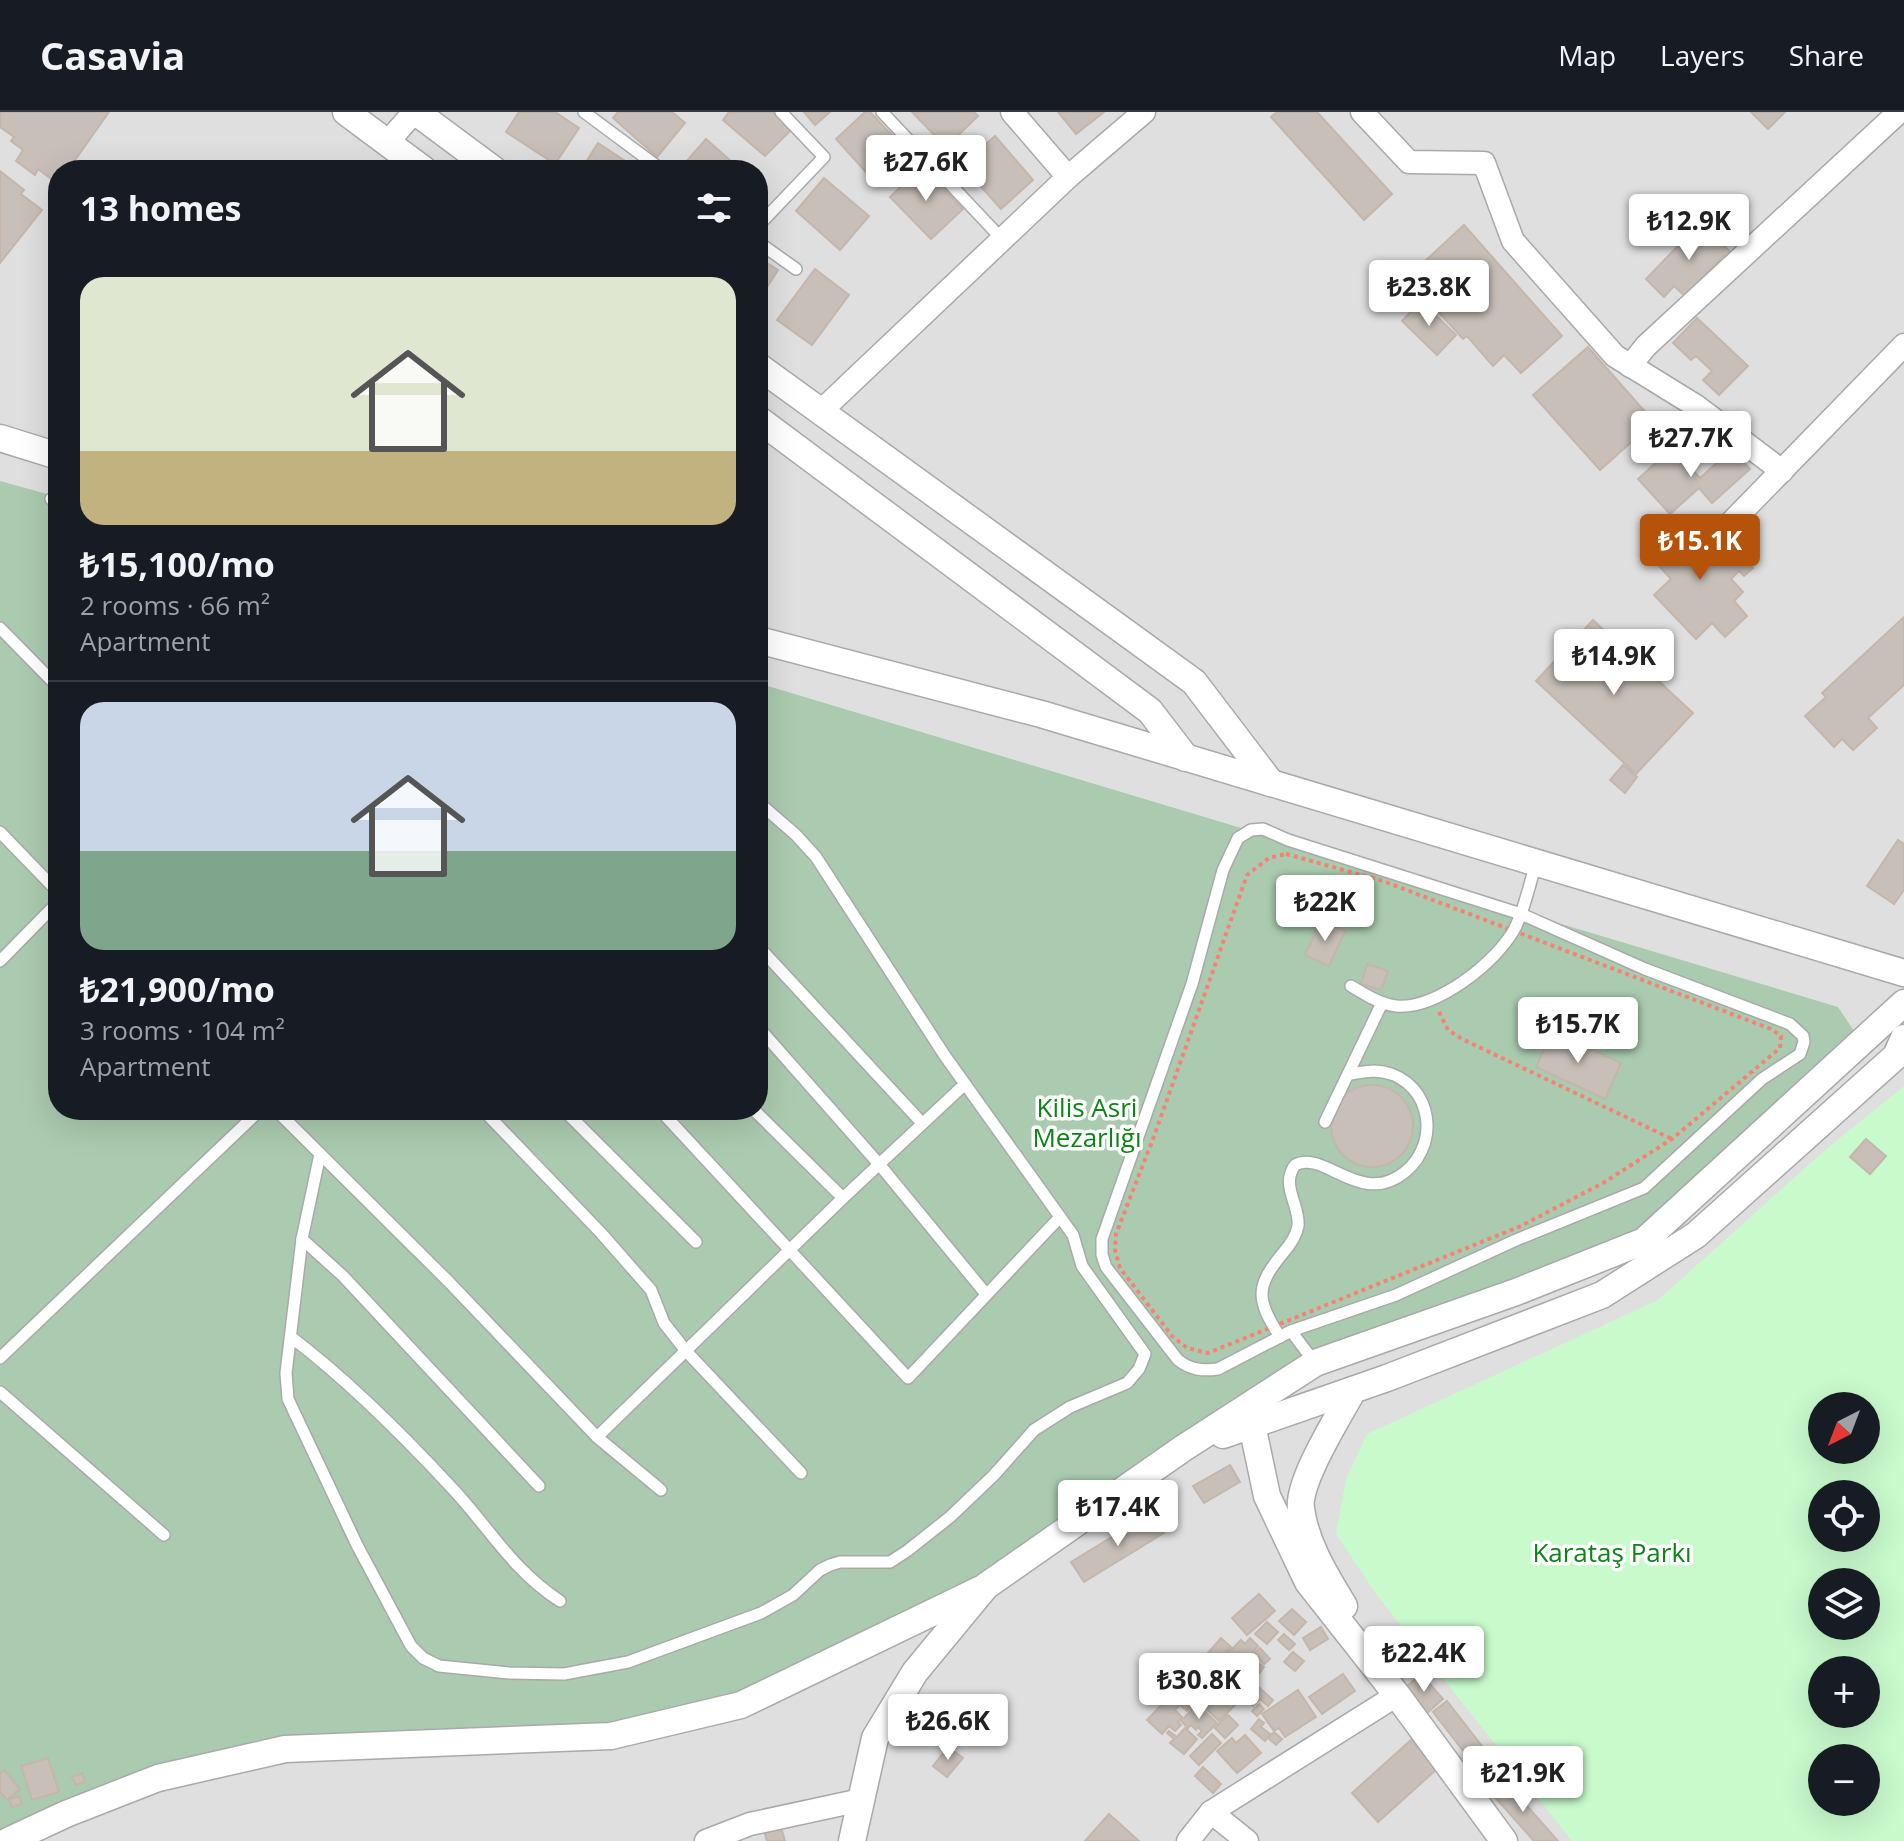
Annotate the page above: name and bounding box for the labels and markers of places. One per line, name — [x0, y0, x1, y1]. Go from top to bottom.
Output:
pin: ₺27.6K — [861, 135, 991, 203]
pin: ₺12.9K — [1624, 194, 1754, 262]
pin: ₺23.8K — [1364, 260, 1494, 328]
pin: ₺27.7K — [1626, 411, 1756, 479]
pin: ₺15.1K — [1635, 514, 1765, 582]
pin: ₺14.9K — [1549, 629, 1679, 697]
pin: ₺22K — [1278, 875, 1372, 943]
pin: ₺15.7K — [1513, 997, 1643, 1065]
pin: ₺17.4K — [1053, 1480, 1183, 1548]
pin: ₺22.4K — [1359, 1626, 1489, 1694]
pin: ₺30.8K — [1134, 1653, 1264, 1721]
pin: ₺26.6K — [883, 1694, 1013, 1762]
pin: ₺21.9K — [1458, 1746, 1588, 1814]

